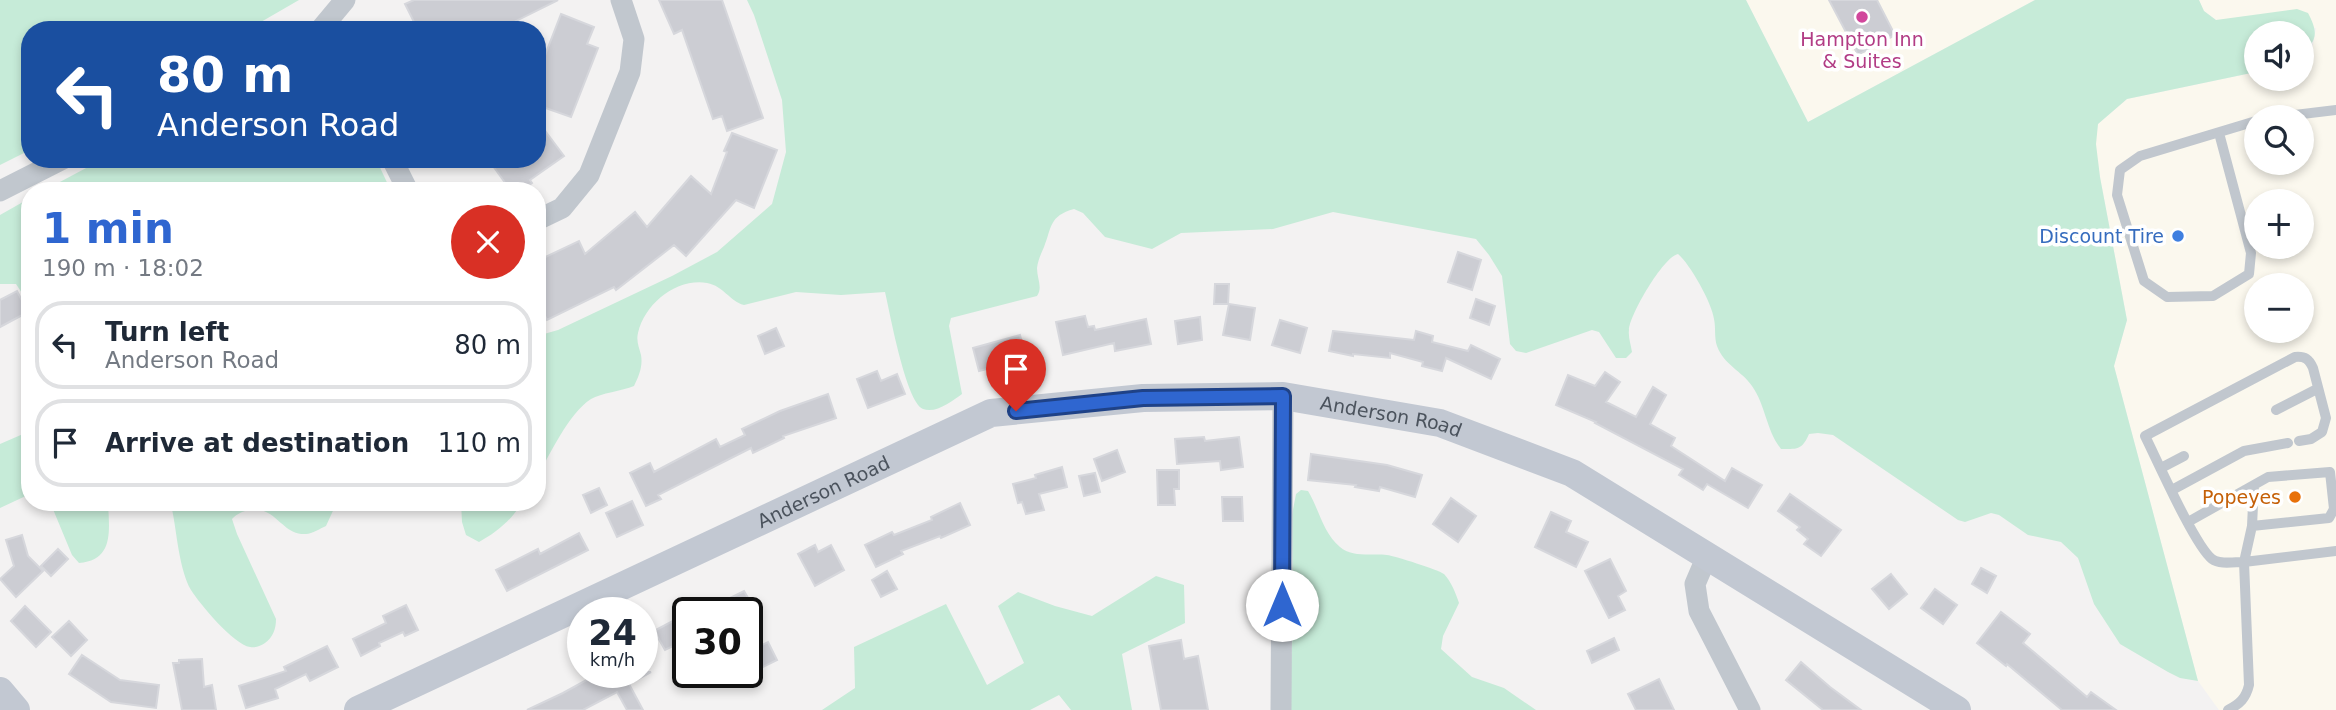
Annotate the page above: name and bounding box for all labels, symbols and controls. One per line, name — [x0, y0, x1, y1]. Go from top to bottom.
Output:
marker: Hampton Inn & Suites — [1854, 9, 1870, 25]
map controls — [2244, 21, 2314, 343]
button: sound — [2244, 21, 2314, 91]
place label: Hampton Inn & Suites — [1800, 28, 1924, 72]
text: 80 m — [157, 47, 293, 104]
icon: left — [42, 49, 133, 140]
button: search — [2244, 105, 2314, 175]
text: Anderson Road — [157, 106, 399, 144]
button: + — [2244, 189, 2314, 259]
text: 1 min — [42, 204, 174, 253]
button: close — [451, 205, 525, 279]
place label: Discount Tire — [2039, 225, 2164, 247]
marker: Discount Tire — [2170, 228, 2186, 244]
text: 190 m · 18:02 — [42, 255, 204, 281]
button: − — [2244, 273, 2314, 343]
text: Turn left — [105, 317, 229, 347]
icon: left — [46, 326, 84, 364]
text: 80 m — [454, 330, 521, 360]
pin — [986, 339, 1046, 411]
text: Anderson Road — [105, 347, 279, 373]
icon: arrive — [997, 350, 1035, 388]
street label: Anderson Road — [1319, 392, 1465, 441]
icon: arrive — [46, 424, 84, 462]
text: Arrive at destination — [105, 428, 409, 458]
text: 110 m — [438, 428, 521, 458]
street label: Anderson Road — [753, 451, 893, 532]
place label: Popeyes — [2202, 486, 2281, 508]
marker: Popeyes — [2287, 489, 2303, 505]
position arrow — [1245, 568, 1319, 642]
speed limit sign: 30 — [672, 597, 763, 688]
text: 24 — [588, 613, 637, 653]
text: km/h — [590, 649, 635, 670]

